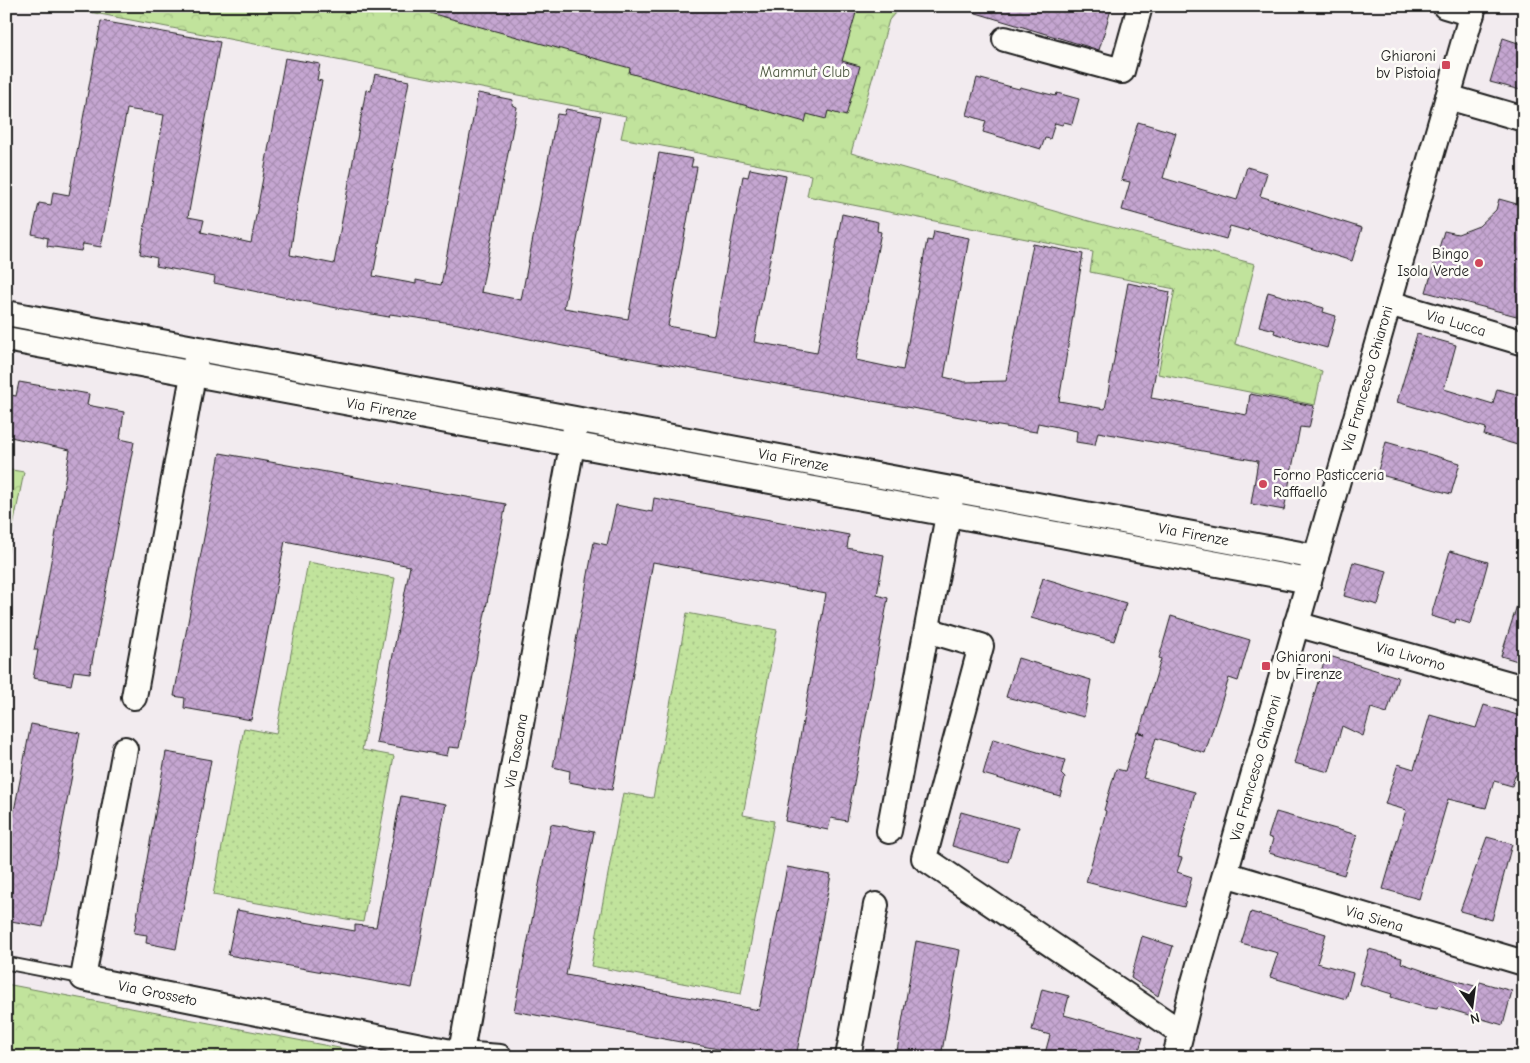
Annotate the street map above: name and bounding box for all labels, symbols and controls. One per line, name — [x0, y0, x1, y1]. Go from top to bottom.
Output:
place label: Ghiaroni bv Pistoia — [1376, 47, 1436, 82]
marker: Ghiaroni bv Pistoia — [1440, 59, 1452, 71]
park label: Mammut Club — [760, 63, 850, 81]
place label: Bingo Isola Verde — [1397, 245, 1469, 280]
marker: Bingo Isola Verde — [1473, 257, 1485, 269]
street label: Via Francesco Ghiaroni — [1338, 304, 1397, 454]
street label: Via Lucca — [1424, 306, 1488, 340]
street label: Via Firenze — [345, 393, 419, 424]
street label: Via Firenze — [757, 444, 831, 475]
place label: Forno Pasticceria Raffaello — [1273, 466, 1384, 501]
marker: Forno Pasticceria Raffaello — [1257, 478, 1269, 490]
street label: Via Firenze — [1157, 519, 1231, 550]
street label: Via Livorno — [1374, 638, 1447, 674]
place label: Ghiaroni bv Firenze — [1276, 648, 1343, 683]
marker: Ghiaroni bv Firenze — [1260, 660, 1272, 672]
street label: Via Francesco Ghiaroni — [1226, 693, 1285, 843]
street label: Via Toscana — [500, 712, 532, 790]
street label: Via Siena — [1343, 901, 1406, 936]
street label: Via Grosseto — [117, 976, 199, 1010]
north arrow — [1448, 980, 1498, 1030]
text: N — [1469, 1009, 1482, 1027]

